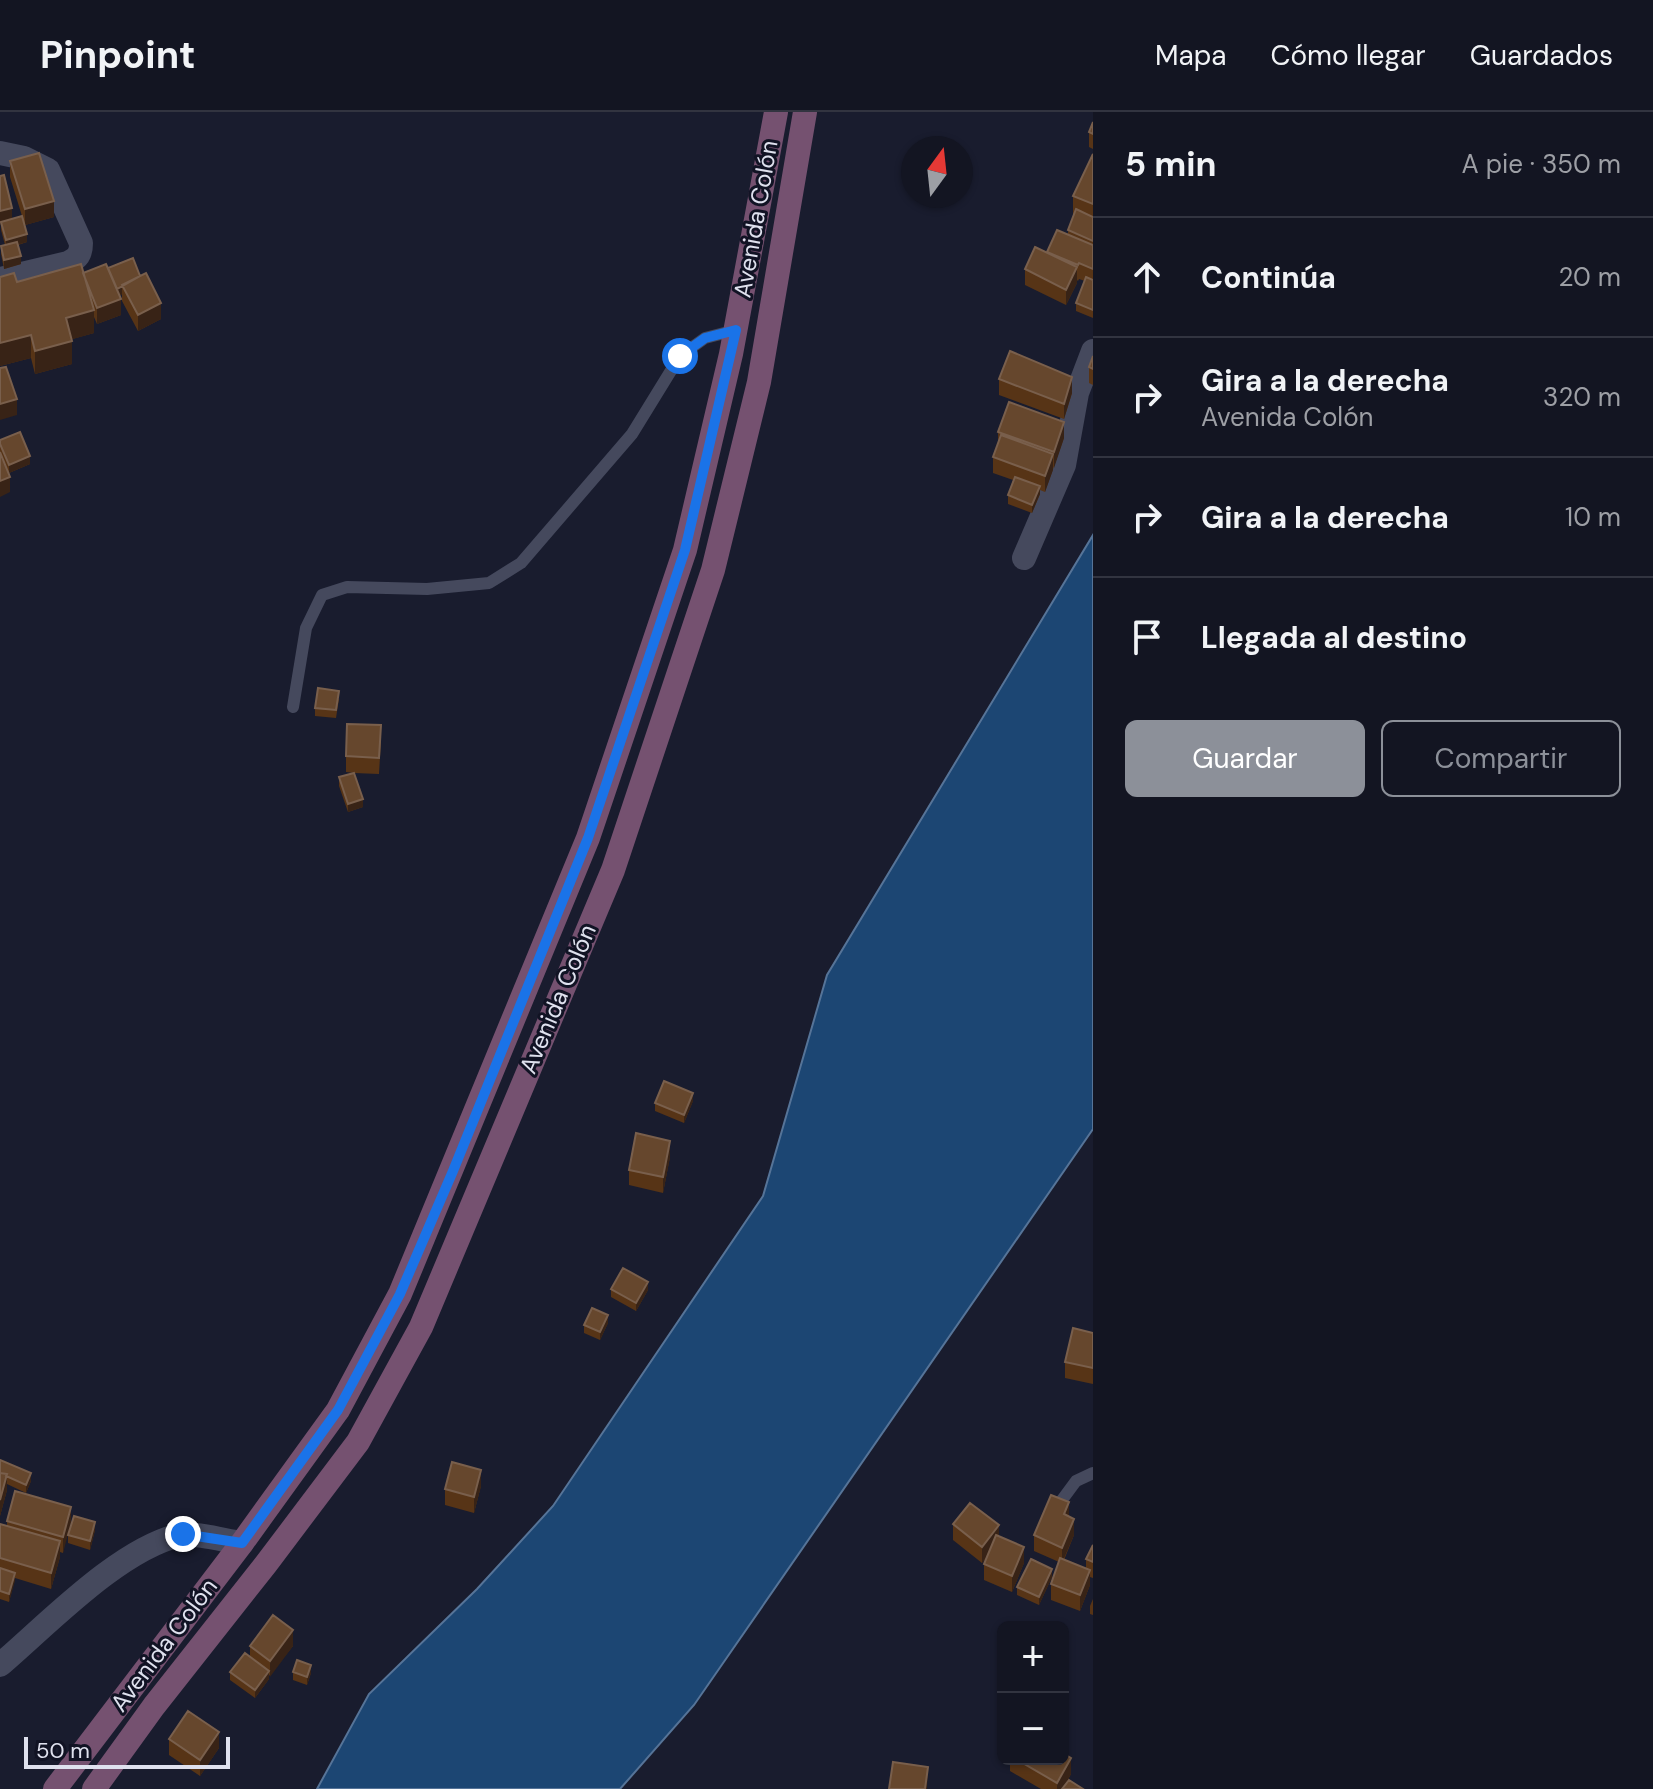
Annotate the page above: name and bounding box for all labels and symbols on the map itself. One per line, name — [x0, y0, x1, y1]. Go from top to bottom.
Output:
north arrow — [901, 136, 973, 208]
street label: Avenida Colón — [726, 138, 785, 300]
route start — [662, 338, 698, 374]
street label: Avenida Colón — [512, 919, 603, 1078]
route end — [165, 1516, 201, 1552]
street label: Avenida Colón — [103, 1572, 224, 1718]
scale bar — [24, 1733, 230, 1769]

